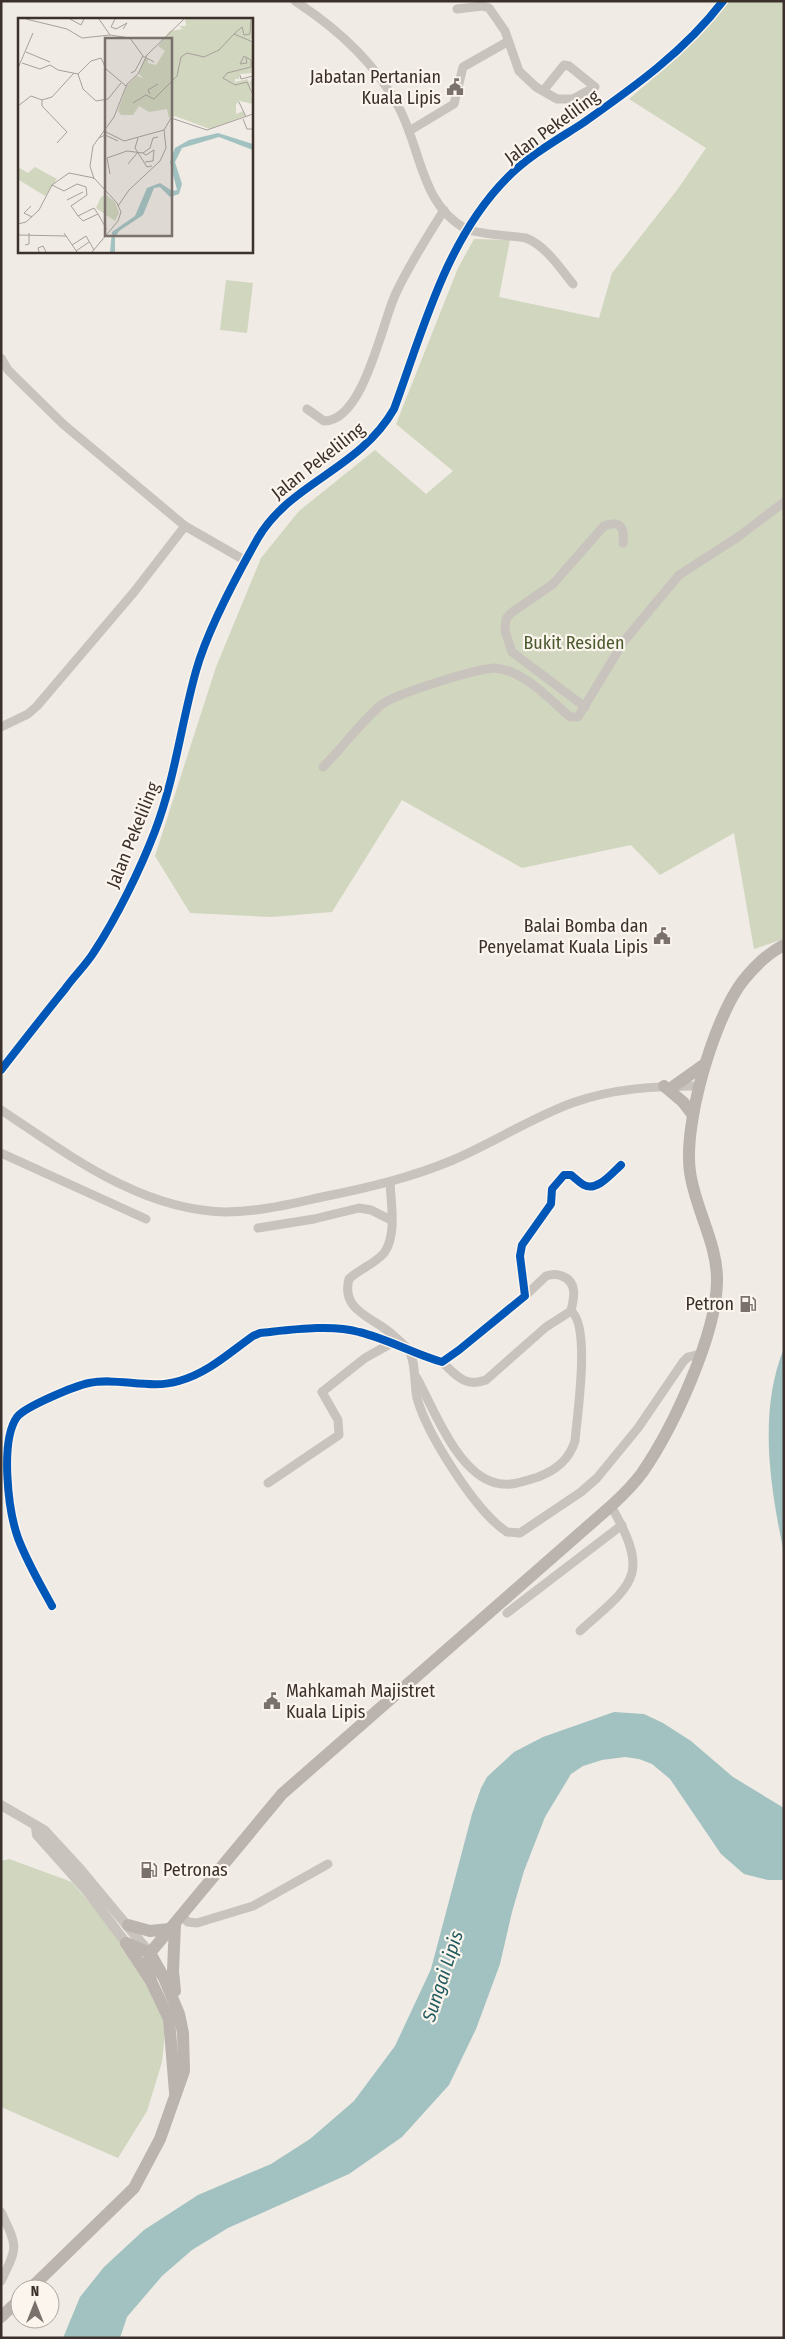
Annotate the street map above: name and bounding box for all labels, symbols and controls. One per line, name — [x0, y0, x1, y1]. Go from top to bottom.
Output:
inset map — [18, 18, 252, 252]
place label: Jabatan Pertanian Kuala Lipis — [310, 66, 441, 109]
public building icon: Jabatan Pertanian Kuala Lipis — [445, 77, 465, 97]
street label: Jalan Pekeliling — [500, 85, 604, 169]
street label: Jalan Pekeliling — [267, 417, 369, 504]
park label: Bukit Residen — [524, 632, 624, 654]
street label: Jalan Pekeliling — [102, 778, 164, 891]
place label: Balai Bomba dan Penyelamat Kuala Lipis — [478, 915, 648, 958]
public building icon: Balai Bomba dan Penyelamat Kuala Lipis — [652, 926, 672, 946]
place label: Petron — [686, 1293, 734, 1315]
fuel station icon: Petron — [738, 1294, 758, 1314]
place label: Mahkamah Majistret Kuala Lipis — [286, 1680, 435, 1723]
public building icon: Mahkamah Majistret Kuala Lipis — [262, 1691, 282, 1711]
place label: Petronas — [163, 1859, 228, 1881]
fuel station icon: Petronas — [139, 1860, 159, 1880]
water label: Sungai Lipis — [417, 1928, 468, 2025]
north arrow — [10, 2279, 60, 2329]
text: N — [31, 2283, 39, 2300]

